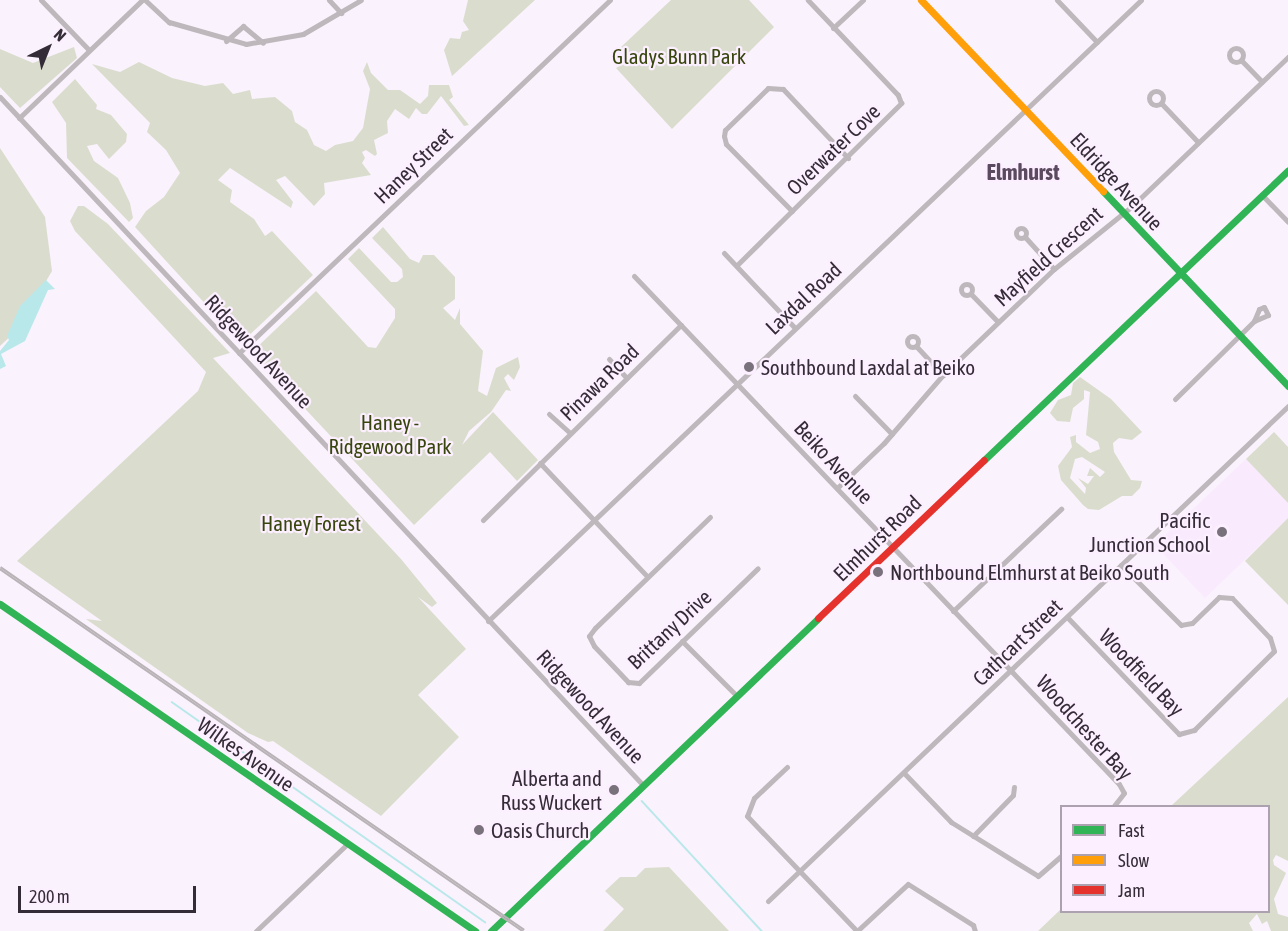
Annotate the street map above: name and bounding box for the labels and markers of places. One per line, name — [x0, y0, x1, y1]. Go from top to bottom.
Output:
place label: Southbound Laxdal at Beiko — [761, 354, 975, 380]
marker: Southbound Laxdal at Beiko — [742, 360, 756, 374]
place label: Pacific Junction School — [1089, 507, 1210, 557]
marker: Pacific Junction School — [1215, 525, 1229, 539]
place label: Northbound Elmhurst at Beiko South — [890, 559, 1170, 585]
marker: Northbound Elmhurst at Beiko South — [871, 565, 885, 579]
place label: Alberta and Russ Wuckert — [500, 765, 602, 815]
marker: Alberta and Russ Wuckert — [607, 783, 621, 797]
place label: Oasis Church — [491, 817, 589, 843]
marker: Oasis Church — [472, 823, 486, 837]

